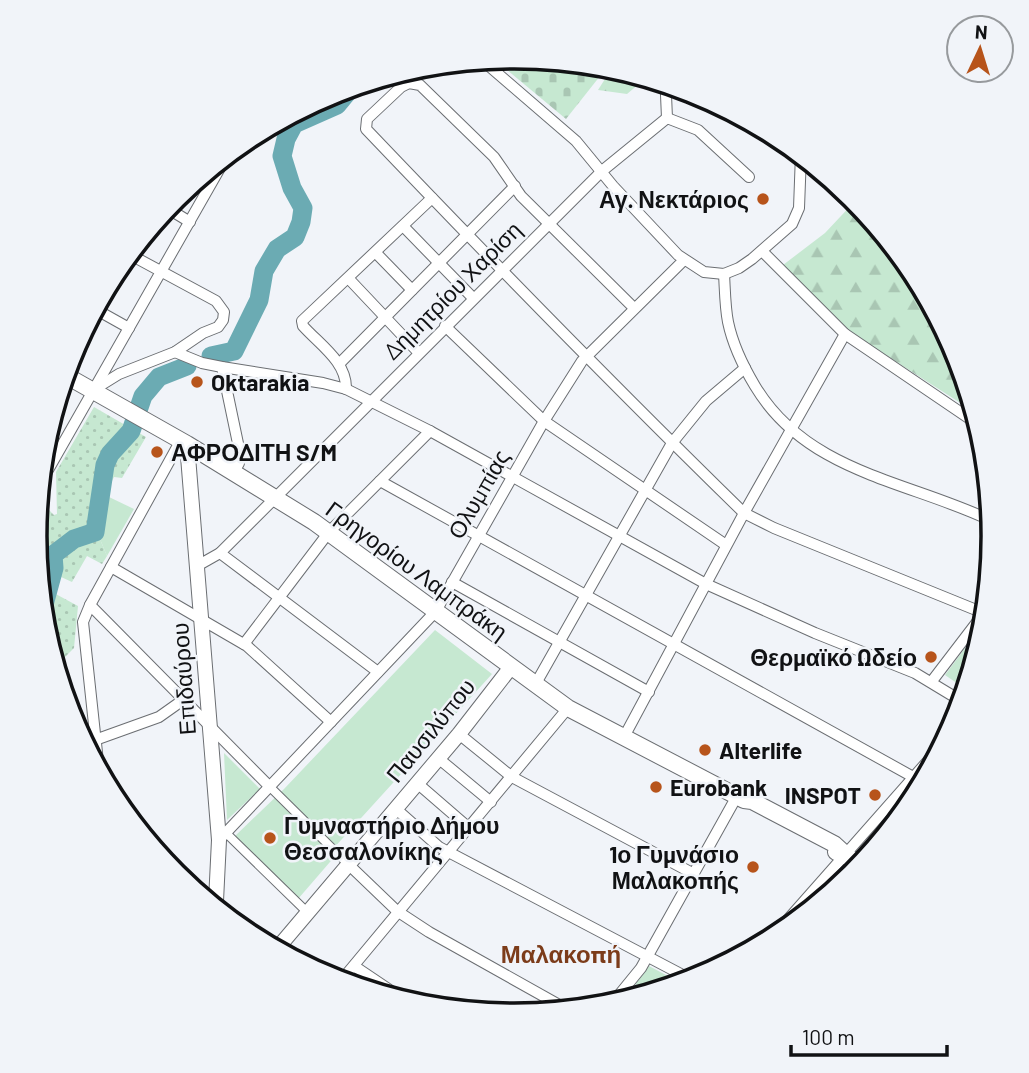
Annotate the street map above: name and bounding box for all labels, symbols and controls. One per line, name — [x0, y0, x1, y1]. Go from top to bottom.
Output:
north arrow — [945, 14, 1015, 84]
text: N — [974, 20, 988, 43]
place label: Αγ. Νεκτάριος — [599, 185, 749, 213]
marker: Αγ. Νεκτάριος — [755, 191, 771, 207]
street label: Δημητρίου Χαρίση — [377, 215, 527, 365]
place label: Oktarakia — [211, 368, 310, 396]
marker: Oktarakia — [189, 374, 205, 390]
place label: ΑΦΡΟΔΙΤΗ S/M — [171, 438, 337, 466]
marker: ΑΦΡΟΔΙΤΗ S/M — [149, 444, 165, 460]
street label: Ολυμπίας — [441, 444, 515, 544]
street label: Γρηγορίου Λαμπράκη — [321, 495, 513, 645]
street label: Επιδαύρου — [165, 622, 201, 736]
place label: Θερμαϊκό Ωδείο — [750, 643, 917, 671]
marker: Θερμαϊκό Ωδείο — [923, 649, 939, 665]
street label: Παυσιλύπου — [380, 672, 480, 788]
place label: Alterlife — [719, 736, 802, 764]
marker: Alterlife — [697, 742, 713, 758]
place label: Eurobank — [670, 773, 767, 801]
marker: Eurobank — [648, 779, 664, 795]
place label: INSPOT — [785, 781, 861, 809]
marker: INSPOT — [867, 787, 883, 803]
place label: Γυμναστήριο Δήμου Θεσσαλονίκης — [284, 811, 500, 865]
marker: Γυμναστήριο Δήμου Θεσσαλονίκης — [262, 830, 278, 846]
place label: 1ο Γυμνάσιο Μαλακοπής — [609, 840, 739, 894]
marker: 1ο Γυμνάσιο Μαλακοπής — [745, 859, 761, 875]
district label: Μαλακοπή — [501, 939, 621, 968]
scale bar — [791, 1014, 947, 1058]
text: 100 m — [802, 1024, 855, 1049]

